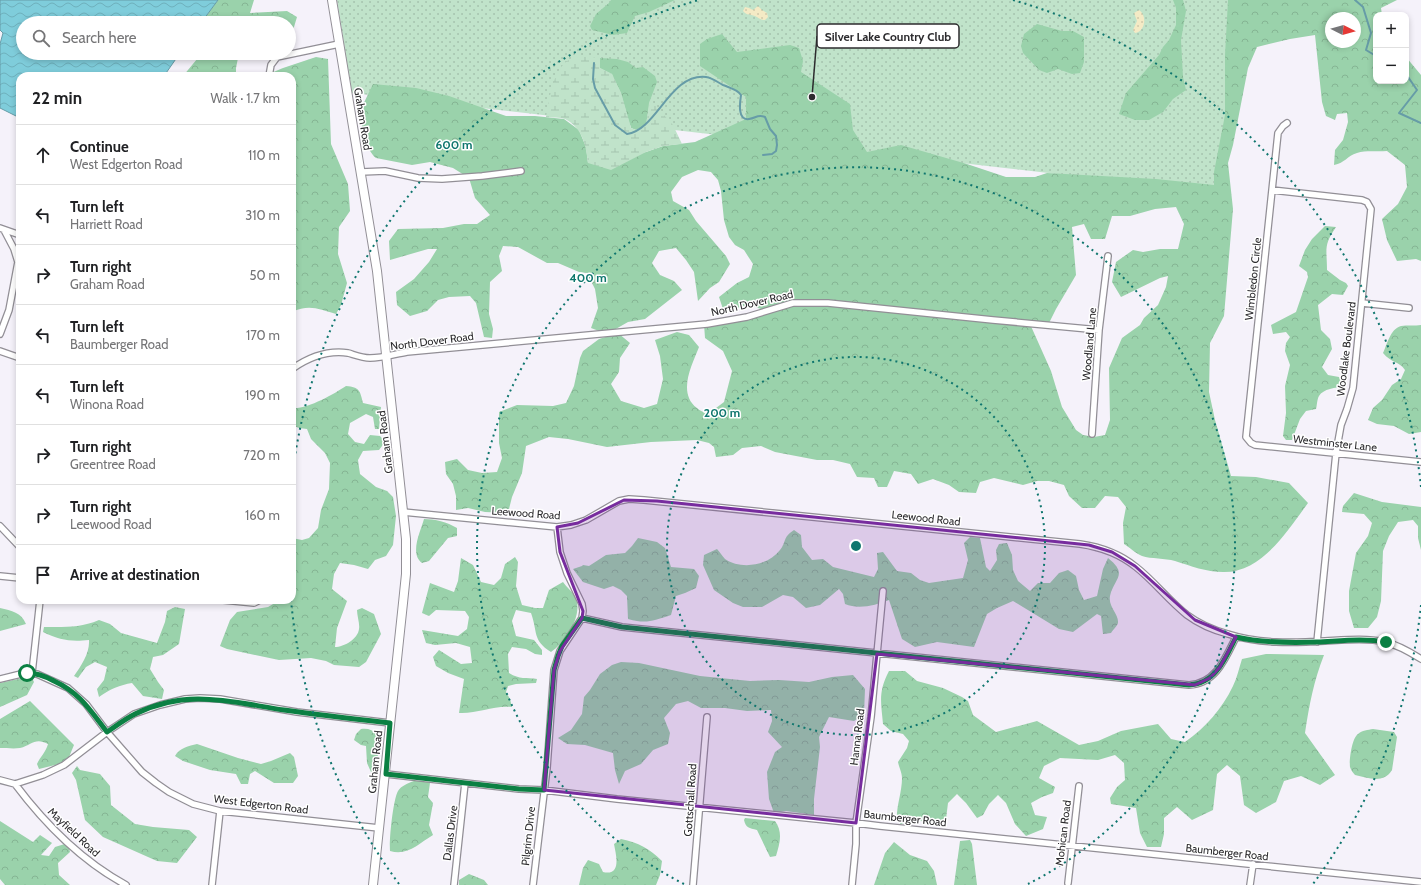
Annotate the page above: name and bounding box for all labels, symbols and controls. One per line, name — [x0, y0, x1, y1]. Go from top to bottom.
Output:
north arrow — [1325, 12, 1361, 48]
map controls — [1373, 12, 1409, 84]
button: + — [1373, 12, 1409, 48]
search box — [16, 16, 296, 60]
callout: Silver Lake Country Club — [817, 24, 959, 48]
icon: search — [30, 27, 52, 49]
text: Search here — [62, 29, 137, 47]
text: Silver Lake Country Club — [825, 29, 951, 44]
button: − — [1373, 48, 1409, 84]
street label: Graham Road — [351, 87, 375, 151]
text: 22 min — [32, 88, 82, 108]
text: Walk · 1.7 km — [211, 90, 280, 106]
text: 600 m — [436, 137, 472, 152]
text: Continue — [70, 138, 129, 156]
icon: ahead — [32, 144, 54, 166]
text: 110 m — [248, 147, 280, 163]
text: West Edgerton Road — [70, 156, 182, 172]
text: Turn left — [70, 198, 124, 216]
icon: left — [32, 204, 54, 226]
text: 310 m — [245, 207, 280, 223]
text: Harriett Road — [70, 216, 143, 232]
street label: Wimbledon Circle — [1242, 236, 1264, 321]
text: Turn right — [70, 258, 131, 276]
icon: right — [32, 264, 54, 286]
text: 50 m — [250, 267, 280, 283]
text: 400 m — [569, 270, 607, 285]
text: Graham Road — [70, 276, 145, 292]
street label: North Dover Road — [710, 287, 794, 319]
street label: Woodlake Boulevard — [1333, 301, 1359, 397]
street label: Woodland Lane — [1079, 306, 1099, 381]
text: Turn left — [70, 318, 124, 336]
icon: left — [32, 324, 54, 346]
text: 170 m — [246, 327, 280, 343]
street label: North Dover Road — [390, 329, 474, 353]
text: Baumberger Road — [70, 336, 168, 352]
text: Turn left — [70, 378, 124, 396]
icon: left — [32, 384, 54, 406]
text: 190 m — [245, 387, 280, 403]
text: Winona Road — [70, 396, 144, 412]
text: 200 m — [704, 405, 740, 420]
street label: Graham Road — [374, 410, 396, 474]
street label: Westminster Lane — [1292, 432, 1378, 454]
text: Turn right — [70, 438, 131, 456]
icon: right — [32, 444, 54, 466]
text: 720 m — [243, 447, 280, 463]
text: Greentree Road — [70, 456, 156, 472]
text: Turn right — [70, 498, 131, 516]
icon: right — [32, 504, 54, 526]
street label: Leewood Road — [491, 504, 561, 522]
text: 160 m — [245, 507, 280, 523]
street label: Leewood Road — [891, 507, 961, 529]
text: Leewood Road — [70, 516, 152, 532]
centre of rings — [849, 539, 863, 553]
icon: arrive — [32, 564, 54, 586]
text: Arrive at destination — [70, 566, 200, 584]
route end — [1377, 633, 1395, 651]
route start — [18, 664, 36, 682]
street label: Hanna Road — [847, 708, 867, 766]
street label: Graham Road — [365, 730, 385, 794]
street label: Gottschall Road — [680, 763, 700, 837]
street label: West Edgerton Road — [213, 791, 309, 817]
street label: Mohican Road — [1052, 799, 1074, 867]
street label: Mayfield Road — [45, 804, 103, 860]
street label: Dallas Drive — [440, 804, 460, 861]
street label: Pilgrim Drive — [518, 805, 538, 866]
street label: Baumberger Road — [863, 807, 947, 829]
street label: Baumberger Road — [1185, 841, 1269, 863]

